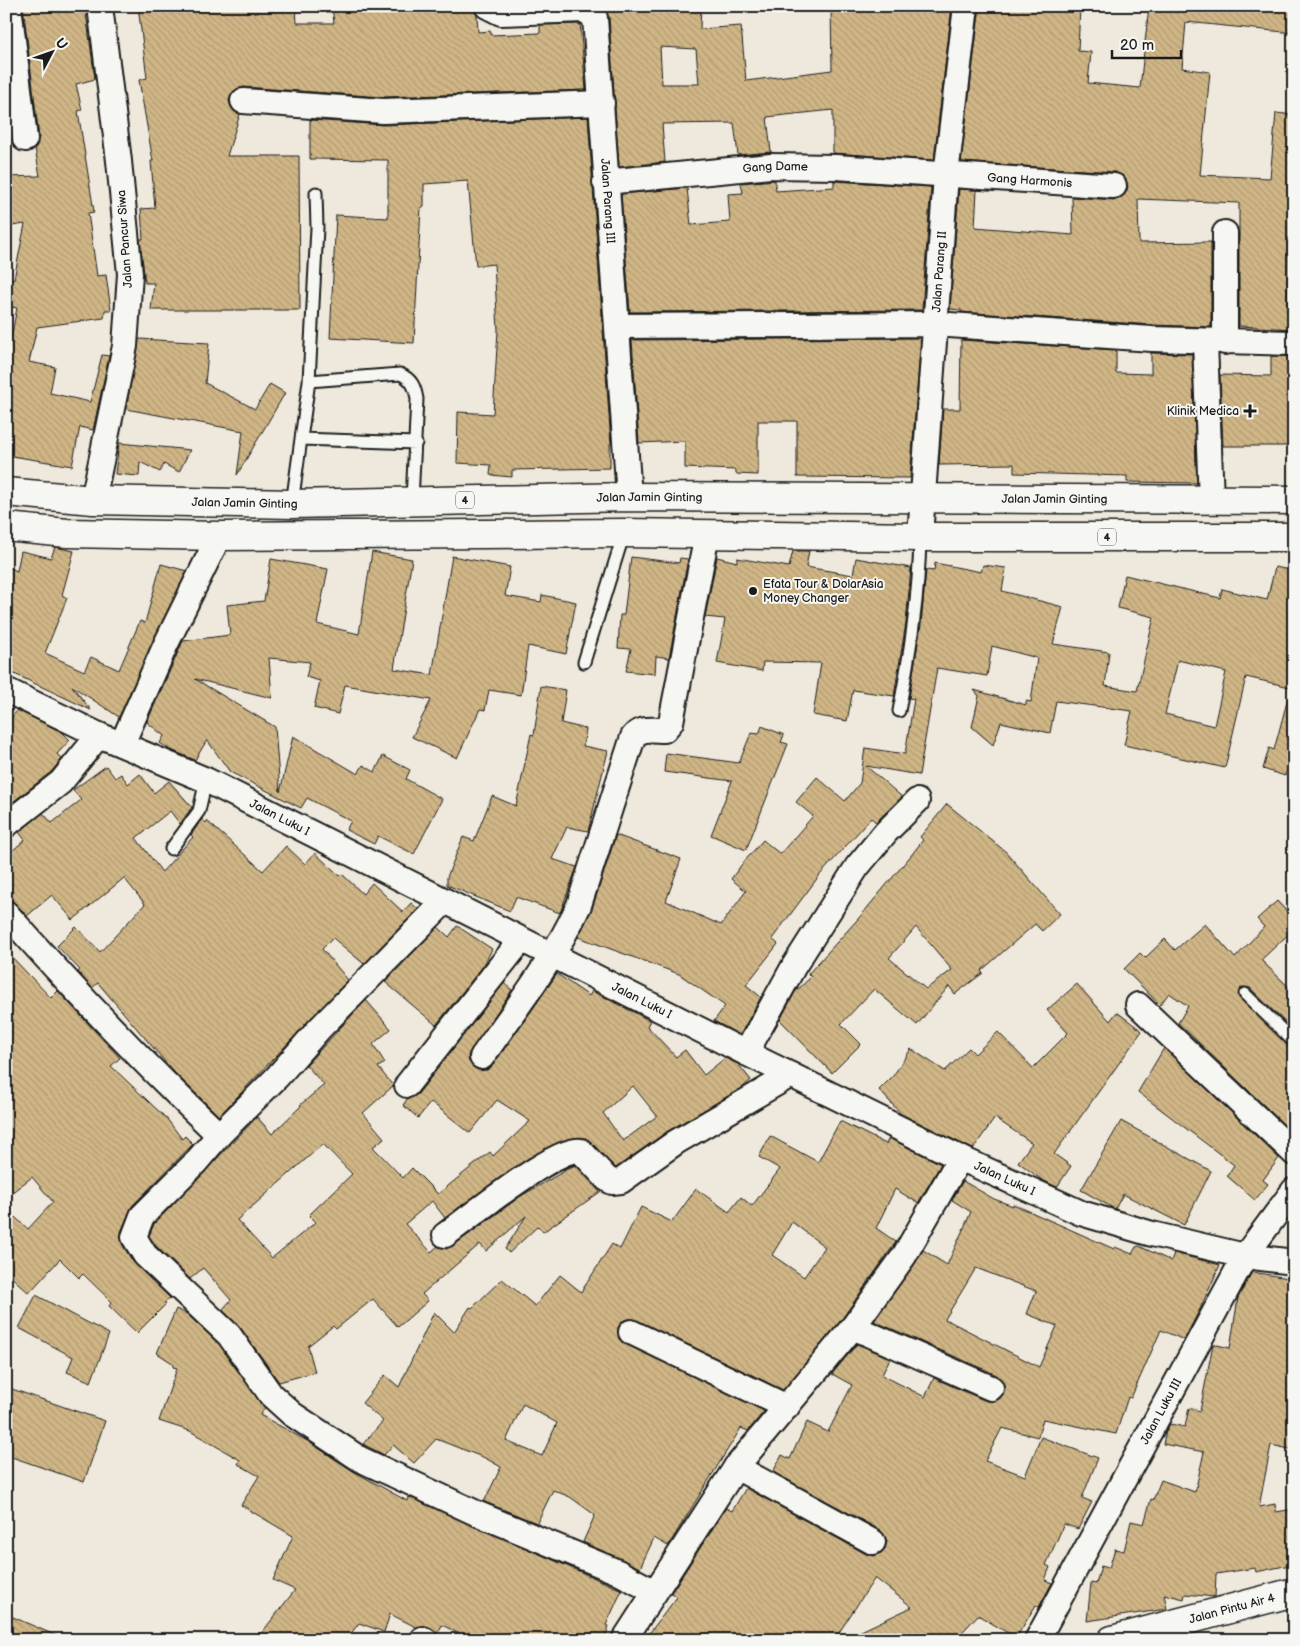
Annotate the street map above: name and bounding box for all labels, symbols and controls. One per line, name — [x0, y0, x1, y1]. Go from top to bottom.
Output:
north arrow — [28, 28, 78, 78]
scale bar — [1112, 28, 1181, 60]
text: U — [52, 34, 71, 53]
text: 20 m — [1120, 36, 1154, 55]
street label: Jalan Parang III — [597, 158, 619, 244]
street label: Gang Dame — [742, 158, 808, 176]
street label: Gang Harmonis — [987, 170, 1073, 191]
street label: Jalan Pancur Siwa — [114, 189, 136, 288]
street label: Jalan Parang II — [929, 230, 949, 313]
place label: Klinik Medica — [1167, 404, 1239, 419]
marker: Klinik Medica — [1243, 404, 1257, 418]
street label: Jalan Jamin Ginting — [596, 489, 703, 505]
street label: Jalan Jamin Ginting — [1001, 491, 1108, 507]
road number: 4 — [456, 492, 474, 508]
street label: Jalan Jamin Ginting — [191, 494, 298, 512]
road number: 4 — [1098, 528, 1116, 546]
place label: Efata Tour & DolarAsia Money Changer — [763, 577, 884, 606]
marker: Efata Tour & DolarAsia Money Changer — [747, 585, 759, 597]
street label: Jalan Luku I — [247, 796, 312, 839]
street label: Jalan Luku I — [610, 979, 675, 1022]
street label: Jalan Luku I — [972, 1158, 1038, 1199]
street label: Jalan Luku III — [1137, 1376, 1185, 1447]
street label: Jalan Pintu Air 4 — [1187, 1590, 1277, 1627]

